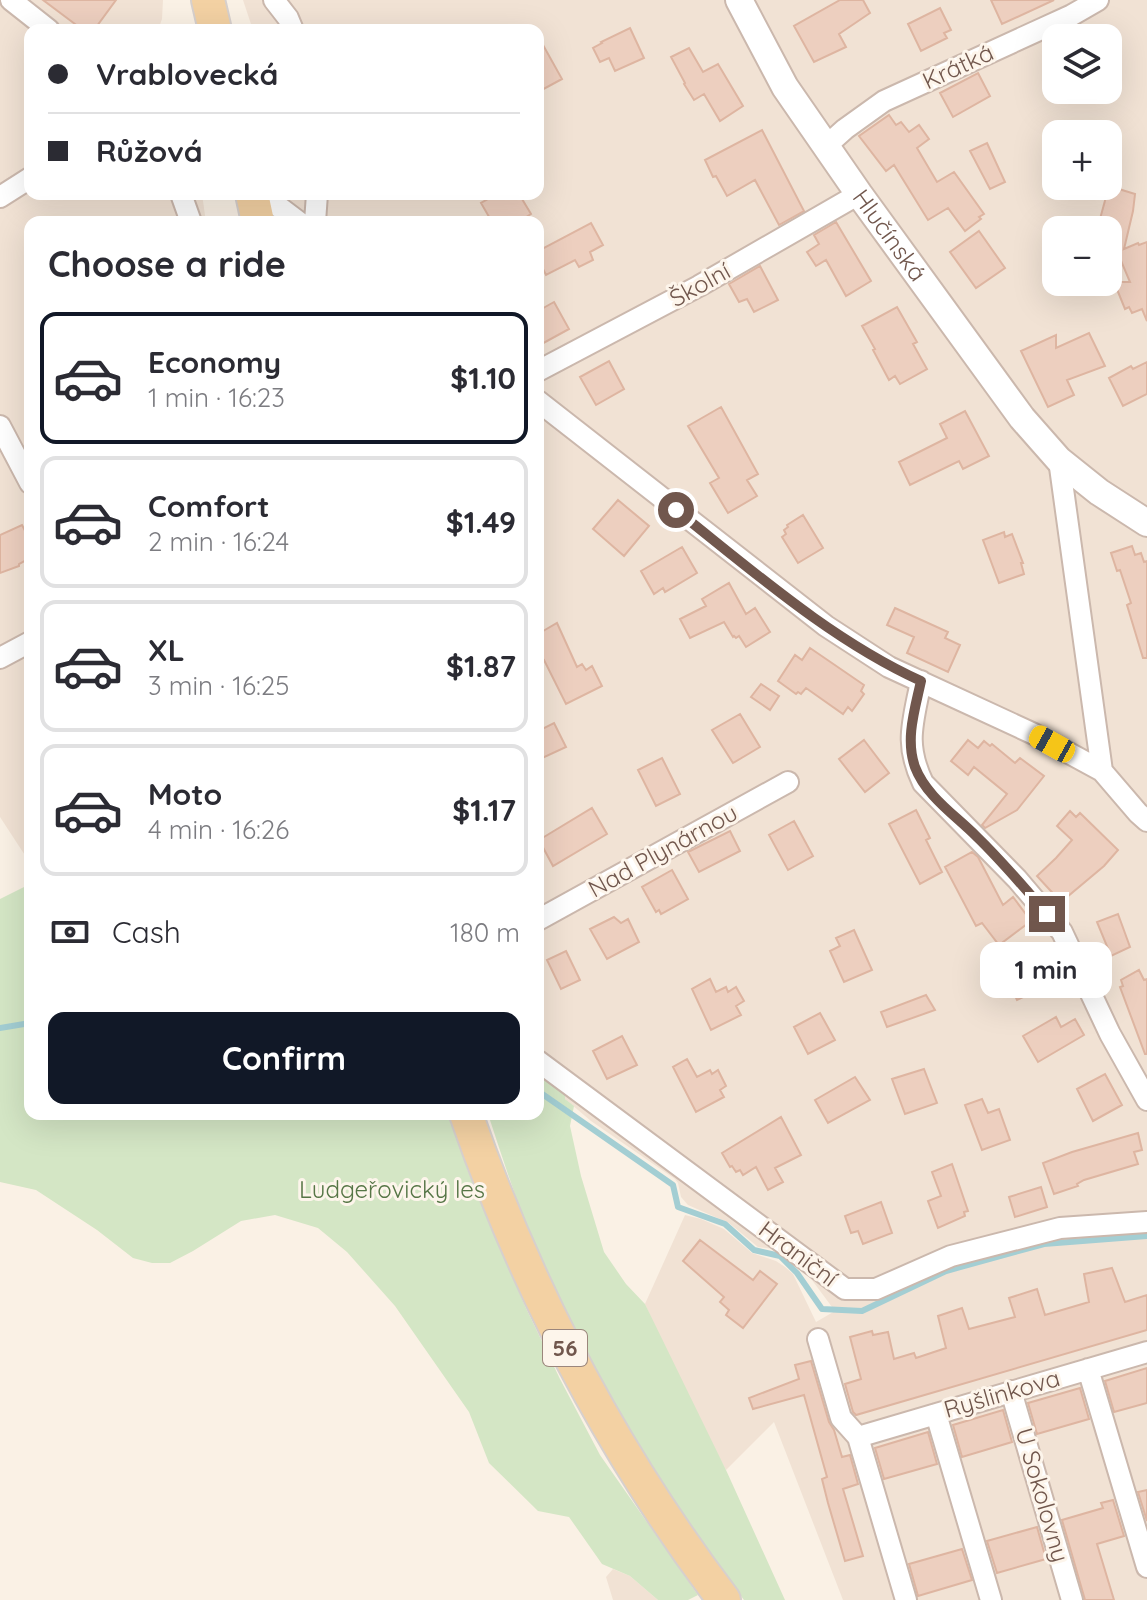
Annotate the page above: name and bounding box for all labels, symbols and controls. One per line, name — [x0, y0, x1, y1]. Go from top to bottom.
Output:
map controls — [1042, 24, 1122, 296]
button: layers — [1042, 24, 1122, 104]
street label: Krátká — [917, 37, 998, 96]
text: Vrablovecká — [96, 55, 278, 93]
button: + — [1042, 120, 1122, 200]
text: Růžová — [96, 132, 203, 170]
street label: Hlučínská — [847, 183, 934, 287]
button: − — [1042, 216, 1122, 296]
text: Choose a ride — [48, 241, 286, 286]
street label: Školní — [664, 255, 736, 313]
icon: car — [52, 342, 124, 414]
text: Economy — [148, 343, 281, 381]
text: $1.10 — [450, 359, 516, 397]
text: 1 min · 16:23 — [148, 381, 285, 414]
icon: car — [52, 486, 124, 558]
text: Comfort — [148, 487, 269, 525]
route start — [658, 492, 694, 528]
text: $1.49 — [446, 503, 516, 541]
text: 2 min · 16:24 — [148, 525, 289, 558]
icon: car — [52, 630, 124, 702]
text: XL — [148, 631, 185, 669]
text: $1.87 — [446, 647, 516, 685]
text: 3 min · 16:25 — [148, 669, 289, 702]
car — [1025, 722, 1079, 766]
icon: car — [52, 774, 124, 846]
text: Moto — [148, 775, 222, 813]
text: $1.17 — [452, 791, 516, 829]
street label: Nad Plynárnou — [583, 797, 742, 903]
text: 4 min · 16:26 — [148, 813, 289, 846]
route end — [1029, 896, 1065, 932]
icon: cash — [48, 910, 92, 954]
text: Cash — [112, 913, 181, 951]
text: 180 m — [450, 916, 520, 949]
callout: 1 min — [981, 942, 1113, 998]
text: 1 min — [1015, 953, 1078, 986]
button: Confirm — [48, 1012, 520, 1104]
park label: Ludgeřovický les — [299, 1174, 485, 1204]
street label: Hraniční — [753, 1214, 845, 1293]
road number: 56 — [543, 1330, 587, 1366]
street label: Ryšlinkova — [940, 1362, 1063, 1424]
street label: U Sokolovny — [1009, 1424, 1076, 1565]

